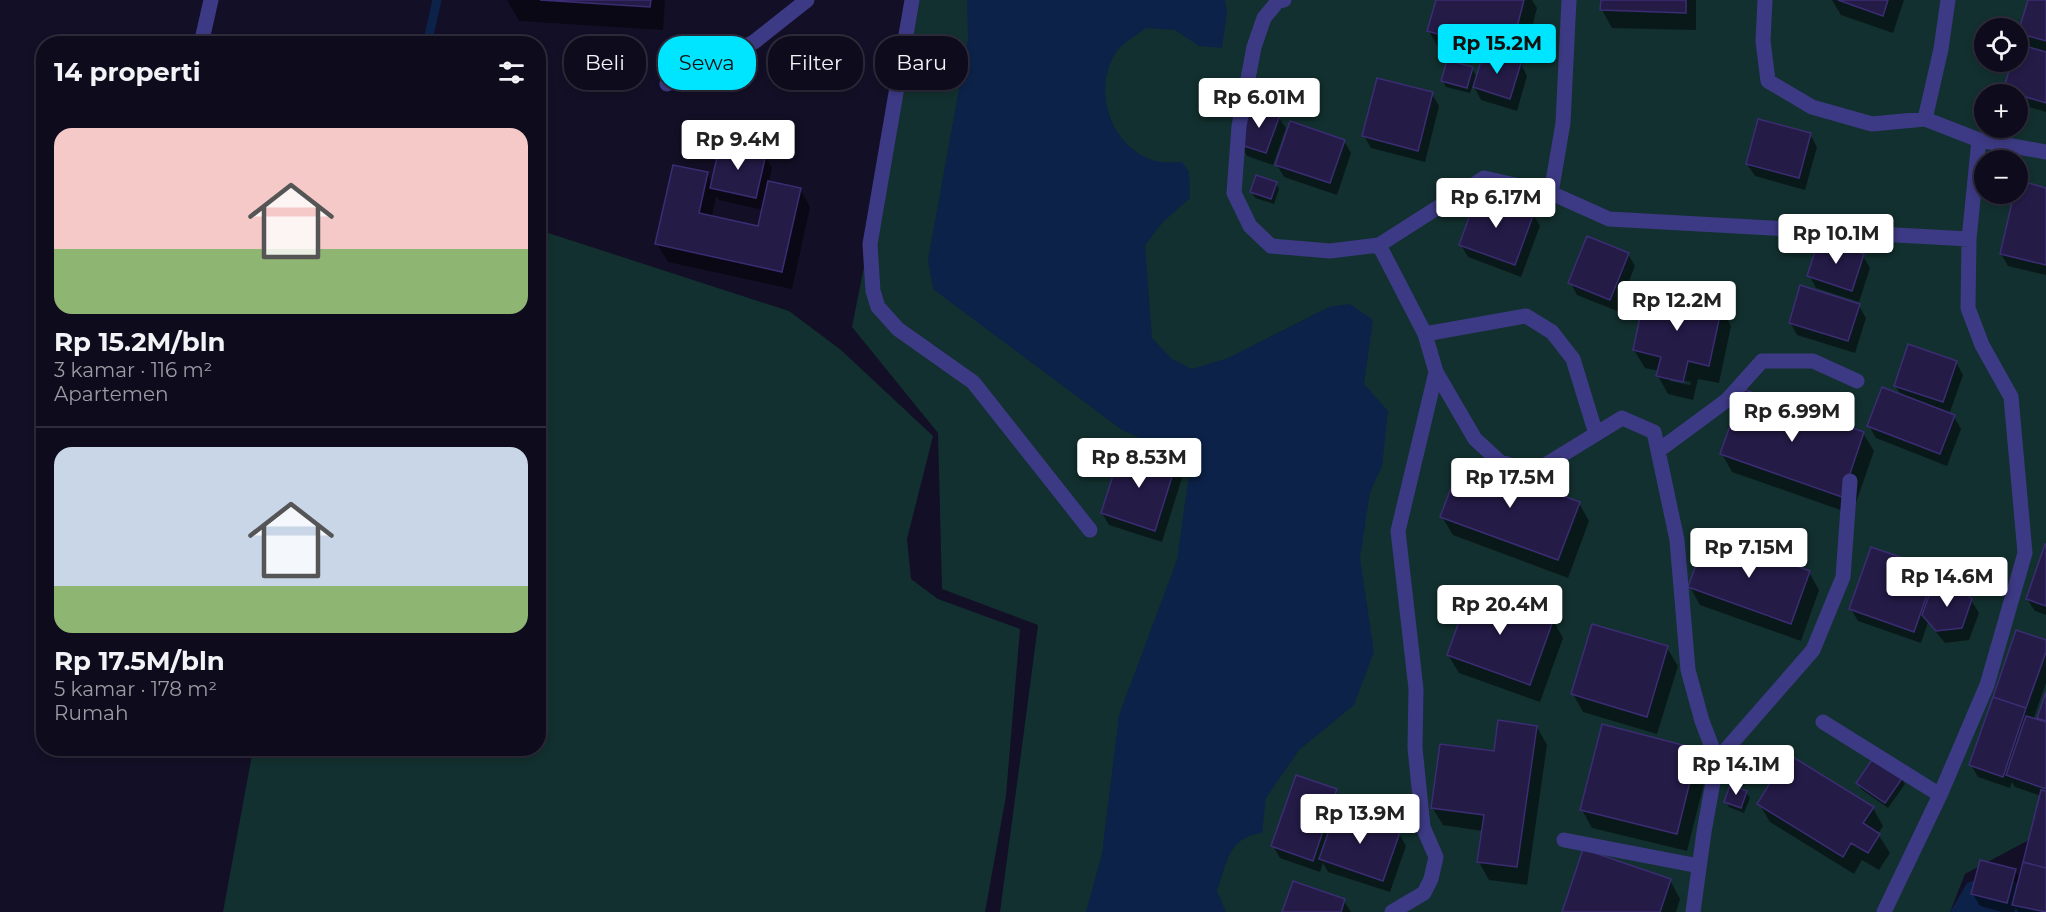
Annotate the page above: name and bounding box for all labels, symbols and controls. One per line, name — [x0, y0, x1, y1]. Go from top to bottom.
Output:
map controls — [1974, 18, 2028, 204]
button: locate — [1974, 18, 2028, 72]
pin: Rp 15.2M — [1435, 24, 1559, 75]
text: Rp 15.2M — [1452, 31, 1542, 55]
chip: Beli — [564, 36, 646, 90]
chip: Sewa — [658, 36, 756, 90]
chip: Filter — [768, 36, 863, 90]
chip: Baru — [875, 36, 968, 90]
text: 14 properti — [54, 56, 201, 88]
icon: filters — [495, 56, 528, 89]
pin: Rp 6.01M — [1197, 78, 1321, 129]
button: + — [1974, 84, 2028, 138]
text: Rp 6.01M — [1213, 85, 1305, 109]
pin: Rp 9.4M — [683, 120, 793, 171]
text: Rp 9.4M — [696, 127, 780, 151]
button: − — [1974, 150, 2028, 204]
icon: home — [237, 167, 345, 275]
pin: Rp 6.17M — [1434, 178, 1558, 229]
text: Rp 6.17M — [1450, 185, 1542, 209]
pin: Rp 10.1M — [1774, 214, 1898, 265]
text: Rp 10.1M — [1792, 221, 1880, 245]
pin: Rp 12.2M — [1615, 281, 1739, 332]
text: Rp 12.2M — [1632, 288, 1722, 312]
text: Rp 15.2M/bln — [54, 326, 226, 358]
text: 3 kamar · 116 m² — [54, 358, 212, 382]
text: Apartemen — [54, 382, 169, 406]
pin: Rp 6.99M — [1730, 392, 1854, 443]
text: Rp 6.99M — [1744, 399, 1840, 423]
pin: Rp 8.53M — [1077, 438, 1201, 489]
text: Rp 8.53M — [1091, 445, 1187, 469]
pin: Rp 17.5M — [1448, 458, 1572, 509]
text: Rp 17.5M — [1465, 465, 1555, 489]
icon: home — [237, 486, 345, 594]
pin: Rp 7.15M — [1687, 528, 1811, 579]
text: Rp 7.15M — [1704, 535, 1794, 559]
pin: Rp 14.6M — [1885, 557, 2009, 608]
text: Rp 14.6M — [1901, 564, 1994, 588]
pin: Rp 20.4M — [1438, 585, 1562, 636]
text: Rp 20.4M — [1451, 592, 1549, 616]
text: Rp 17.5M/bln — [54, 645, 225, 677]
text: 5 kamar · 178 m² — [54, 677, 217, 701]
text: Rumah — [54, 701, 128, 725]
pin: Rp 14.1M — [1674, 745, 1798, 796]
text: Rp 14.1M — [1692, 752, 1780, 776]
pin: Rp 13.9M — [1298, 794, 1422, 845]
text: Rp 13.9M — [1315, 801, 1405, 825]

